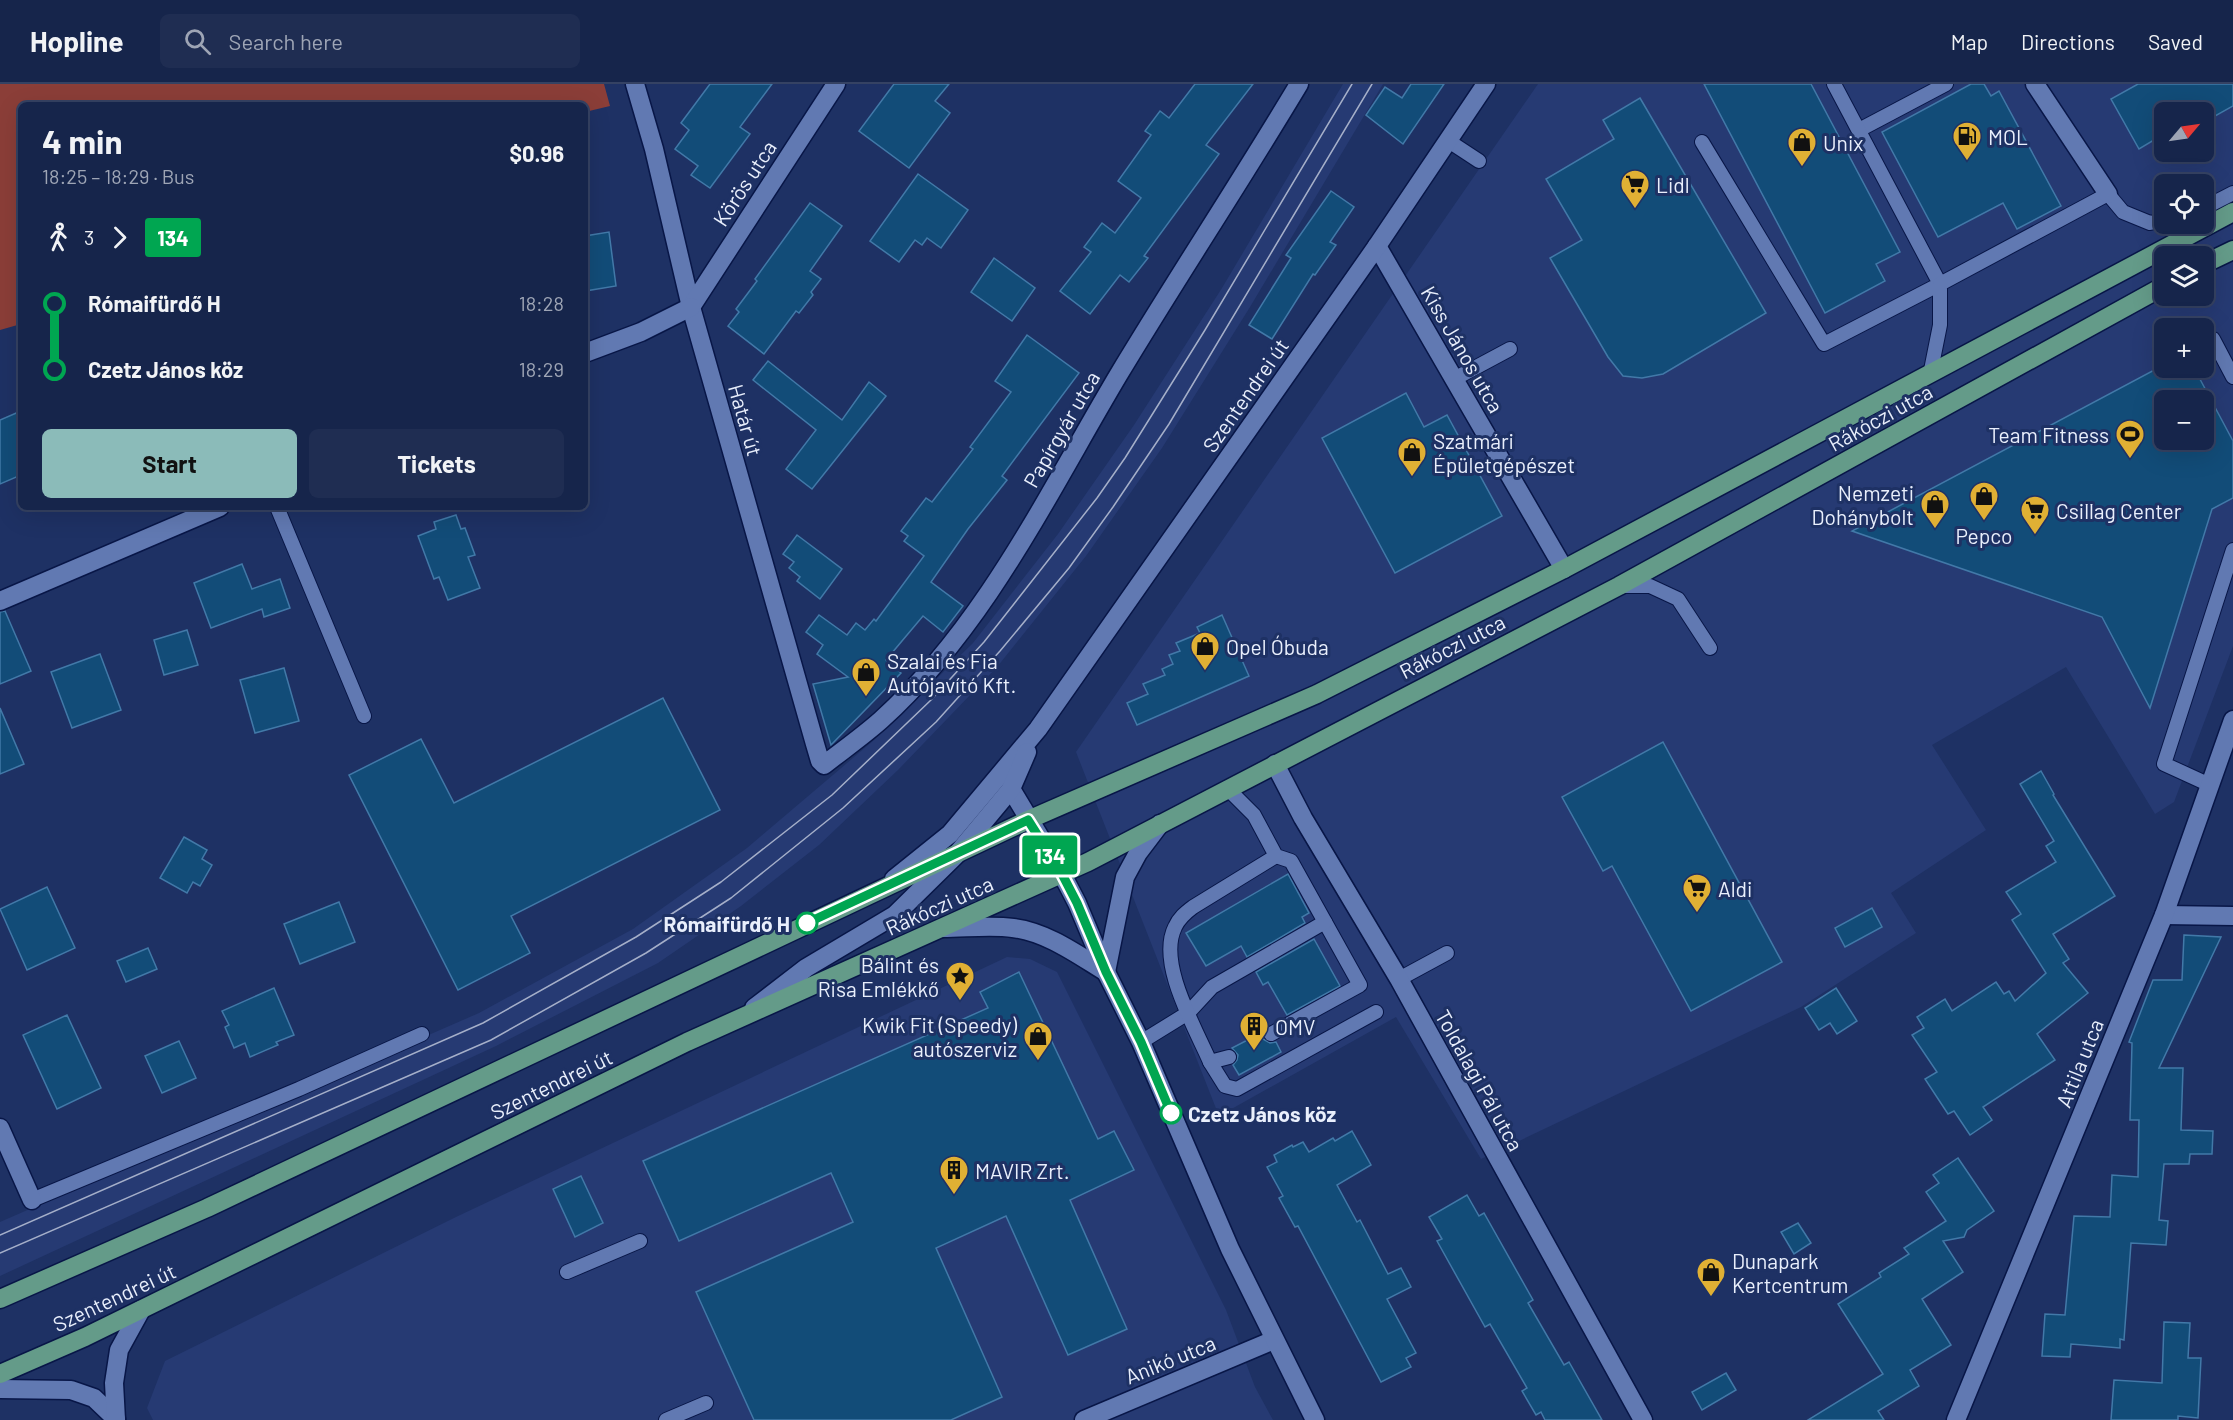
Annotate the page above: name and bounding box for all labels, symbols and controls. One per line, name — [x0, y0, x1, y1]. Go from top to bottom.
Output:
search box — [160, 14, 580, 68]
text: Hopline — [30, 24, 124, 58]
icon: search — [181, 25, 214, 58]
text: Search here — [229, 28, 343, 54]
text: Map — [1951, 29, 1988, 54]
text: Directions — [2021, 29, 2115, 54]
text: Saved — [2148, 29, 2203, 54]
north arrow — [2154, 102, 2214, 162]
map controls — [2154, 102, 2214, 450]
fuel station icon: MOL — [1951, 120, 1983, 162]
text: 4 min — [42, 121, 123, 161]
place label: MOL — [1988, 124, 2028, 149]
shop icon: Unix — [1786, 126, 1818, 168]
place label: Unix — [1823, 130, 1863, 155]
street label: Körös utca — [707, 135, 781, 231]
text: $0.96 — [509, 140, 564, 166]
text: 18:25 – 18:29 · Bus — [42, 164, 194, 188]
supermarket icon: Lidl — [1619, 168, 1651, 210]
place label: Lidl — [1656, 172, 1690, 197]
button: locate — [2154, 174, 2214, 234]
icon: walk — [42, 221, 75, 254]
icon: forward — [103, 221, 136, 254]
text: 3 — [84, 225, 94, 249]
text: 134 — [157, 225, 189, 250]
button: layers — [2154, 246, 2214, 306]
street label: Kiss János utca — [1417, 281, 1509, 417]
text: Rómaifürdő H — [88, 290, 220, 316]
text: 18:28 — [519, 291, 564, 315]
button: + — [2154, 318, 2214, 378]
street label: Szentendrei út — [1197, 334, 1293, 456]
text: Czetz János köz — [88, 356, 243, 382]
text: 18:29 — [519, 357, 564, 381]
street label: Papírgyár utca — [1018, 366, 1104, 492]
street label: Rákóczi utca — [1824, 378, 1936, 456]
street label: Határ út — [724, 381, 768, 459]
button: − — [2154, 390, 2214, 450]
sports icon: Team Fitness — [2114, 418, 2146, 460]
place label: Team Fitness — [1988, 422, 2109, 447]
place label: Szatmári Épületgépészet — [1433, 428, 1575, 477]
button: Start — [42, 429, 297, 498]
button: Tickets — [309, 429, 564, 498]
shop icon: Szatmári Épületgépészet — [1396, 436, 1428, 478]
place label: Nemzeti Dohánybolt — [1811, 480, 1914, 529]
shop icon: Pepco — [1968, 480, 2000, 522]
shop icon: Nemzeti Dohánybolt — [1919, 488, 1951, 530]
supermarket icon: Csillag Center — [2019, 494, 2051, 536]
place label: Csillag Center — [2056, 498, 2182, 523]
place label: Pepco — [1956, 523, 2013, 548]
street label: Rákóczi utca — [1395, 609, 1509, 683]
shop icon: Opel Óbuda — [1189, 630, 1221, 672]
place label: Opel Óbuda — [1226, 634, 1329, 659]
place label: Szalai és Fia Autójavító Kft. — [887, 648, 1016, 697]
shop icon: Szalai és Fia Autójavító Kft. — [850, 656, 882, 698]
line badge: 134 — [1016, 836, 1084, 874]
text: 134 — [1034, 843, 1066, 868]
street label: Rákóczi utca — [881, 870, 997, 940]
supermarket icon: Aldi — [1681, 872, 1713, 914]
place label: Aldi — [1718, 876, 1752, 901]
place label: Rómaifürdő H — [664, 911, 790, 936]
marker: Rómaifürdő H — [796, 912, 818, 934]
place label: Bálint és Risa Emlékkő — [818, 952, 939, 1001]
place icon: Bálint és Risa Emlékkő — [944, 960, 976, 1002]
street label: Toldalagi Pál utca — [1431, 1005, 1529, 1155]
building icon: OMV — [1238, 1010, 1270, 1052]
place label: Kwik Fit (Speedy) autószerviz — [862, 1012, 1018, 1061]
place label: OMV — [1275, 1014, 1315, 1039]
street label: Attila utca — [2050, 1015, 2108, 1111]
shop icon: Kwik Fit (Speedy) autószerviz — [1022, 1020, 1054, 1062]
street label: Szentendrei út — [486, 1044, 616, 1124]
place label: Czetz János köz — [1188, 1101, 1336, 1126]
marker: Czetz János köz — [1160, 1102, 1182, 1124]
building icon: MAVIR Zrt. — [938, 1154, 970, 1196]
place label: MAVIR Zrt. — [975, 1158, 1070, 1183]
place label: Dunapark Kertcentrum — [1732, 1248, 1848, 1297]
shop icon: Dunapark Kertcentrum — [1695, 1256, 1727, 1298]
street label: Szentendrei út — [49, 1258, 179, 1336]
street label: Anikó utca — [1121, 1330, 1219, 1388]

